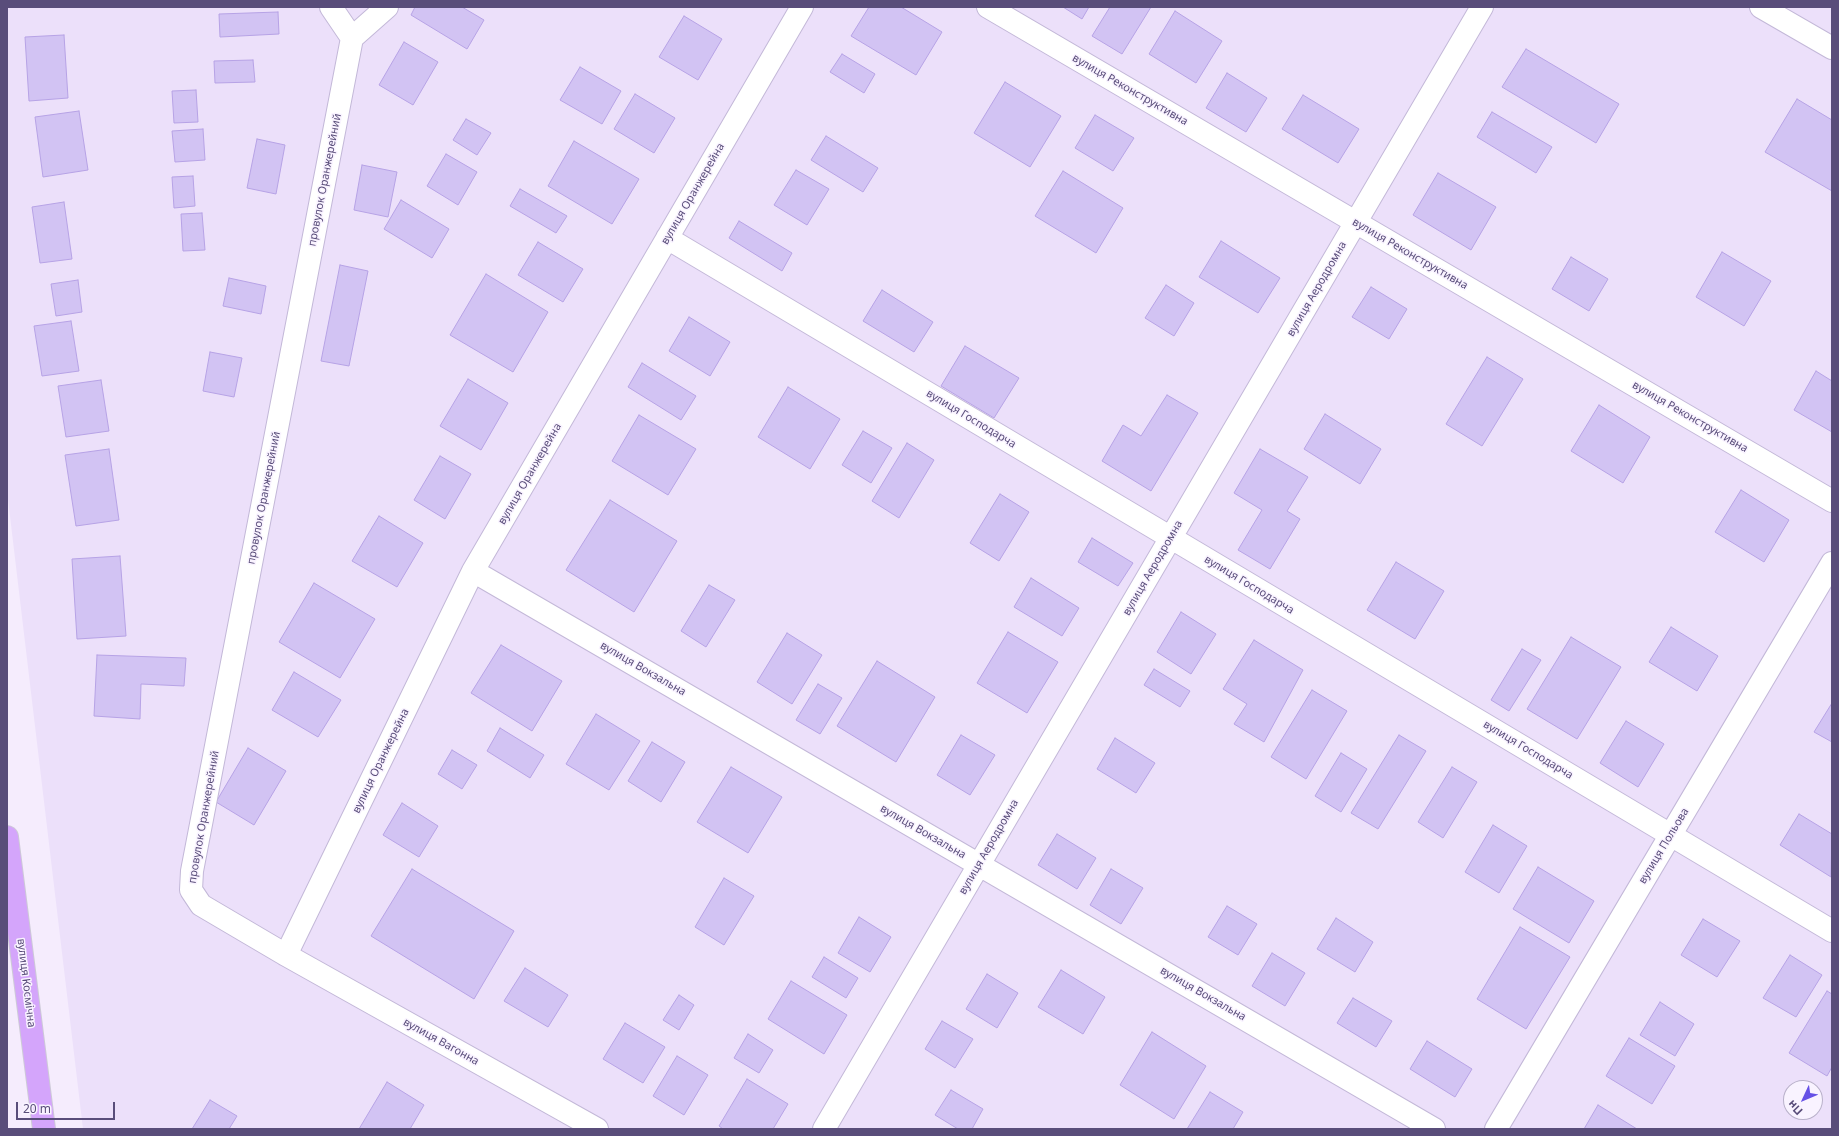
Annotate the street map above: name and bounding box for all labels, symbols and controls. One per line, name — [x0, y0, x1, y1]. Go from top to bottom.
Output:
street label: вулиця Реконструктивна — [1070, 51, 1190, 129]
street label: провулок Оранжерейний — [306, 113, 344, 247]
street label: вулиця Оранжерейна — [659, 141, 727, 247]
street label: вулиця Реконструктивна — [1350, 215, 1470, 293]
street label: вулиця Аеродромна — [1284, 239, 1350, 339]
street label: вулиця Реконструктивна — [1630, 378, 1750, 456]
street label: вулиця Господарча — [924, 387, 1018, 451]
street label: вулиця Оранжерейна — [496, 421, 564, 527]
street label: провулок Оранжерейний — [245, 431, 283, 565]
street label: вулиця Аеродромна — [1120, 518, 1186, 618]
street label: вулиця Господарча — [1202, 553, 1296, 617]
street label: вулиця Вокзальна — [598, 639, 688, 699]
street label: вулиця Оранжерейна — [350, 706, 412, 816]
street label: вулиця Господарча — [1481, 718, 1575, 782]
street label: провулок Оранжерейний — [186, 749, 222, 885]
street label: вулиця Аеродромна — [956, 797, 1022, 897]
street label: вулиця Вокзальна — [878, 802, 968, 862]
street label: вулиця Польова — [1636, 806, 1692, 886]
street label: вулиця Космічна — [14, 938, 38, 1028]
street label: вулиця Вокзальна — [1158, 964, 1248, 1024]
street label: вулиця Вагонна — [401, 1016, 481, 1068]
north arrow — [1783, 1080, 1823, 1120]
scale bar — [18, 1094, 117, 1120]
text: Пн — [1784, 1097, 1806, 1119]
text: 20 m — [23, 1100, 51, 1117]

